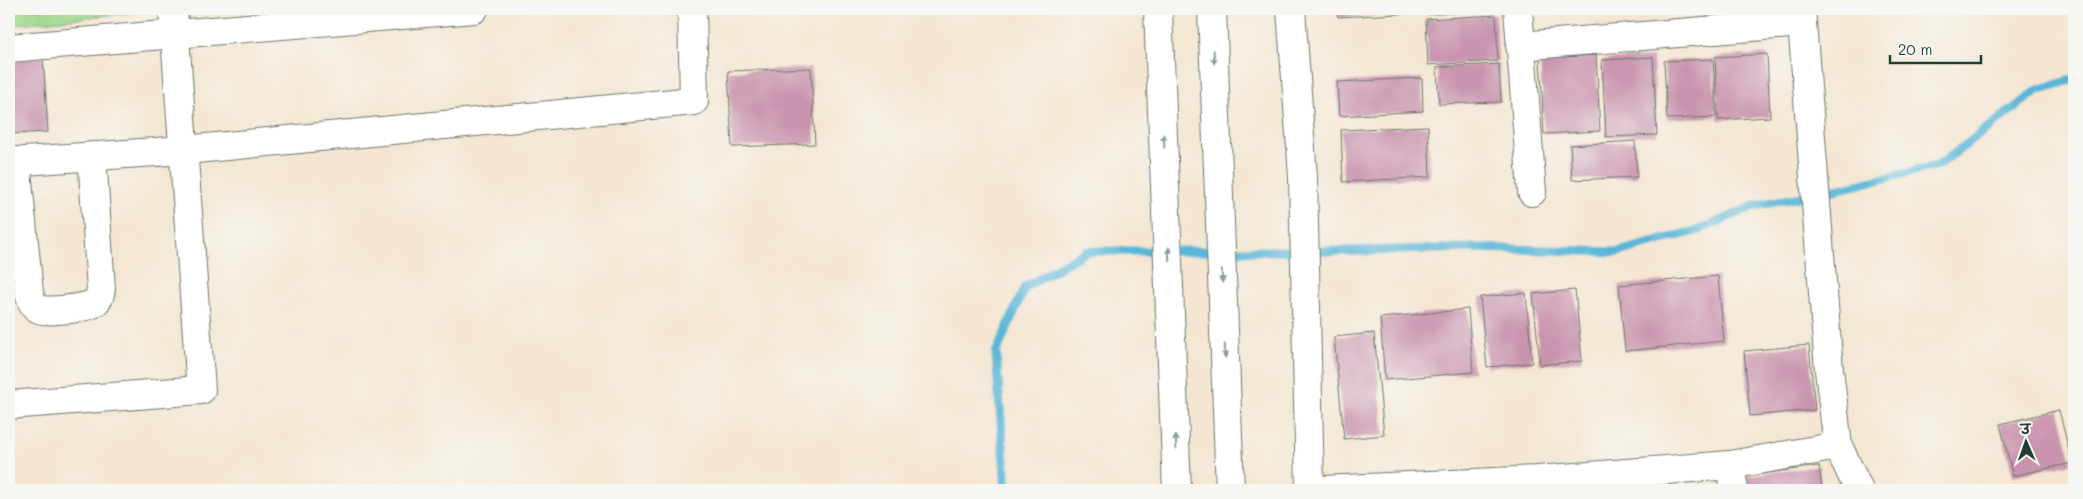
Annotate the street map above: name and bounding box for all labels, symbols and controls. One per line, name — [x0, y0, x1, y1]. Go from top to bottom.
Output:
scale bar — [1890, 32, 1982, 64]
text: 20 m — [1898, 39, 1932, 59]
one-way arrow — [1210, 50, 1218, 66]
one-way arrow — [1160, 133, 1168, 149]
one-way arrow — [1165, 246, 1173, 262]
one-way arrow — [1218, 268, 1226, 284]
one-way arrow — [1221, 343, 1229, 359]
north arrow — [2000, 416, 2050, 466]
text: उ — [2019, 419, 2032, 438]
one-way arrow — [1171, 433, 1179, 449]

